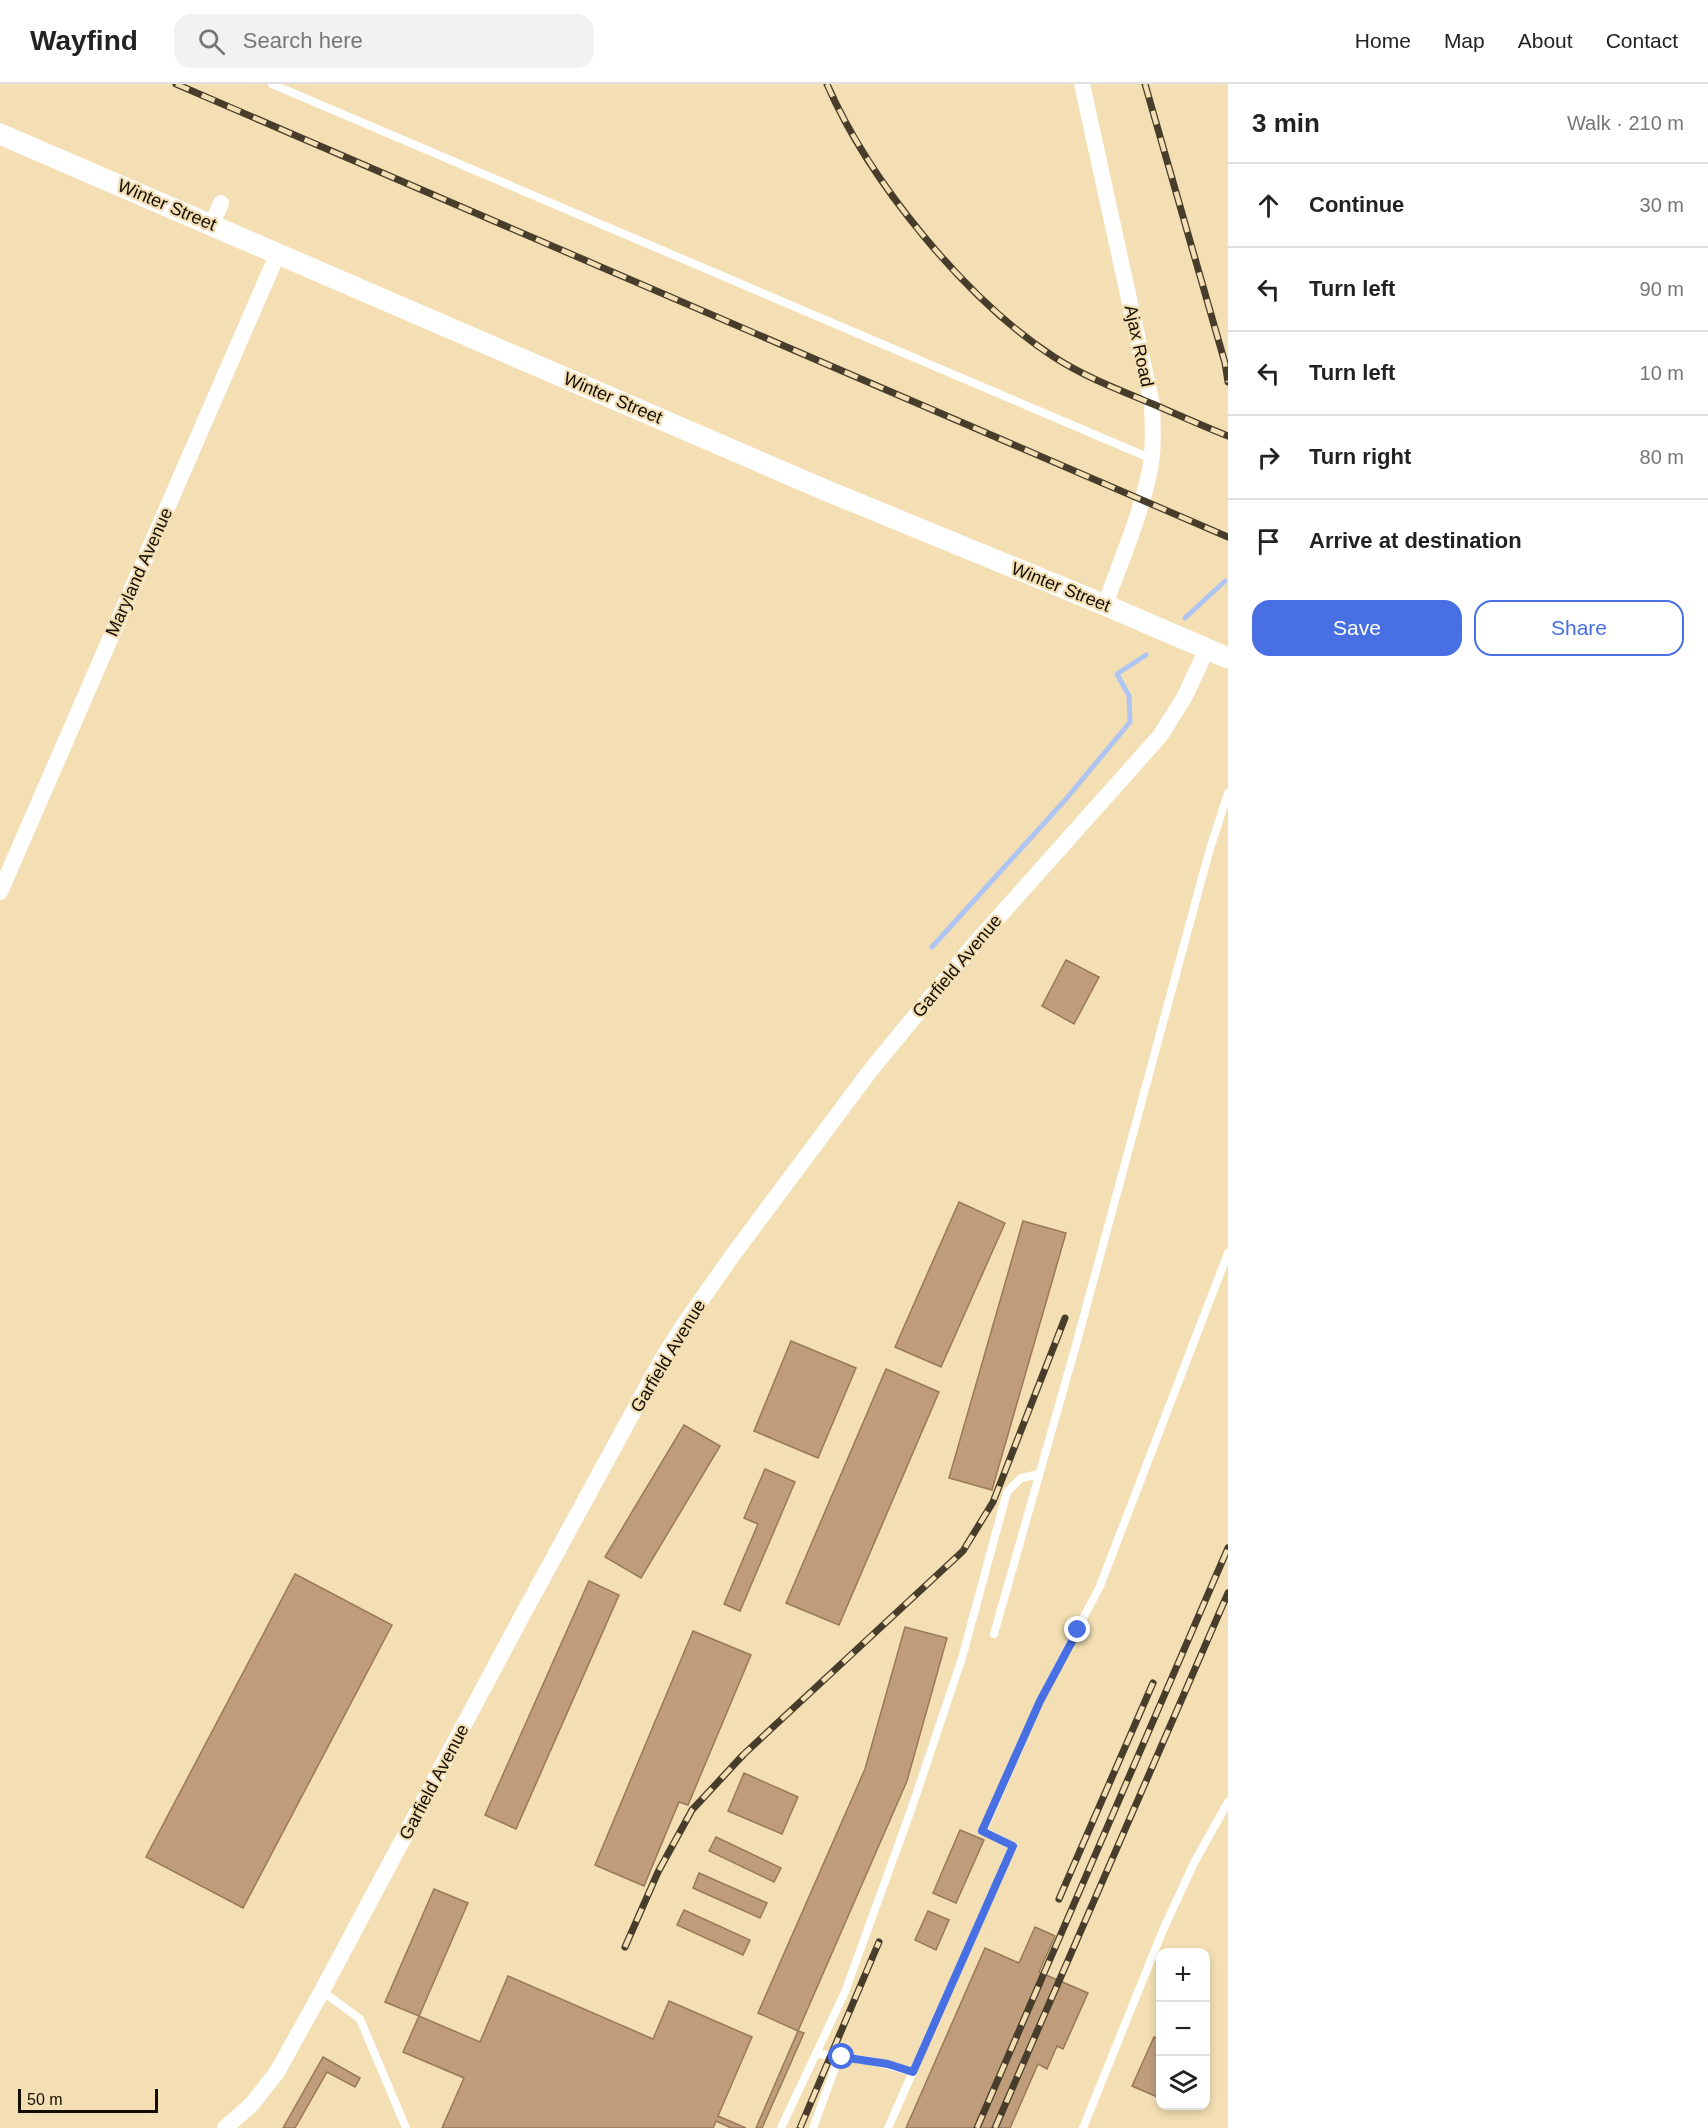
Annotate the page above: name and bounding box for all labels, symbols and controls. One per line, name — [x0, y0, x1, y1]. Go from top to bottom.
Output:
search box — [174, 14, 594, 68]
text: Wayfind — [30, 25, 138, 56]
icon: search — [195, 25, 228, 58]
text: Search here — [243, 28, 363, 53]
text: Home — [1355, 29, 1411, 52]
text: Map — [1444, 29, 1485, 52]
text: About — [1518, 29, 1573, 52]
text: Contact — [1606, 29, 1678, 52]
text: 3 min — [1252, 108, 1320, 138]
text: Walk · 210 m — [1567, 112, 1684, 134]
street label: Winter Street — [115, 175, 219, 235]
icon: ahead — [1252, 189, 1285, 222]
text: Continue — [1309, 192, 1404, 217]
text: 30 m — [1640, 194, 1684, 216]
icon: left — [1252, 273, 1285, 306]
text: Turn left — [1309, 276, 1395, 301]
text: 90 m — [1640, 278, 1684, 300]
street label: Ajax Road — [1121, 303, 1157, 389]
icon: left — [1252, 357, 1285, 390]
text: Turn left — [1309, 360, 1395, 385]
text: 10 m — [1640, 362, 1684, 384]
street label: Winter Street — [561, 368, 665, 428]
icon: right — [1252, 441, 1285, 474]
text: Turn right — [1309, 444, 1411, 469]
text: 80 m — [1640, 446, 1684, 468]
street label: Maryland Avenue — [102, 505, 176, 639]
icon: arrive — [1252, 525, 1285, 558]
text: Arrive at destination — [1309, 528, 1522, 553]
street label: Winter Street — [1009, 558, 1113, 616]
button: Save — [1252, 600, 1462, 656]
button: Share — [1474, 600, 1684, 656]
street label: Garfield Avenue — [908, 911, 1006, 1021]
street label: Garfield Avenue — [627, 1296, 709, 1416]
route end — [1064, 1616, 1090, 1642]
street label: Garfield Avenue — [395, 1721, 473, 1843]
map controls — [1156, 1948, 1210, 2110]
button: + — [1156, 1948, 1210, 2002]
button: − — [1156, 2002, 1210, 2056]
route start — [828, 2043, 854, 2069]
button: layers — [1156, 2056, 1210, 2110]
scale bar — [18, 2086, 158, 2114]
text: 50 m — [27, 2091, 63, 2108]

